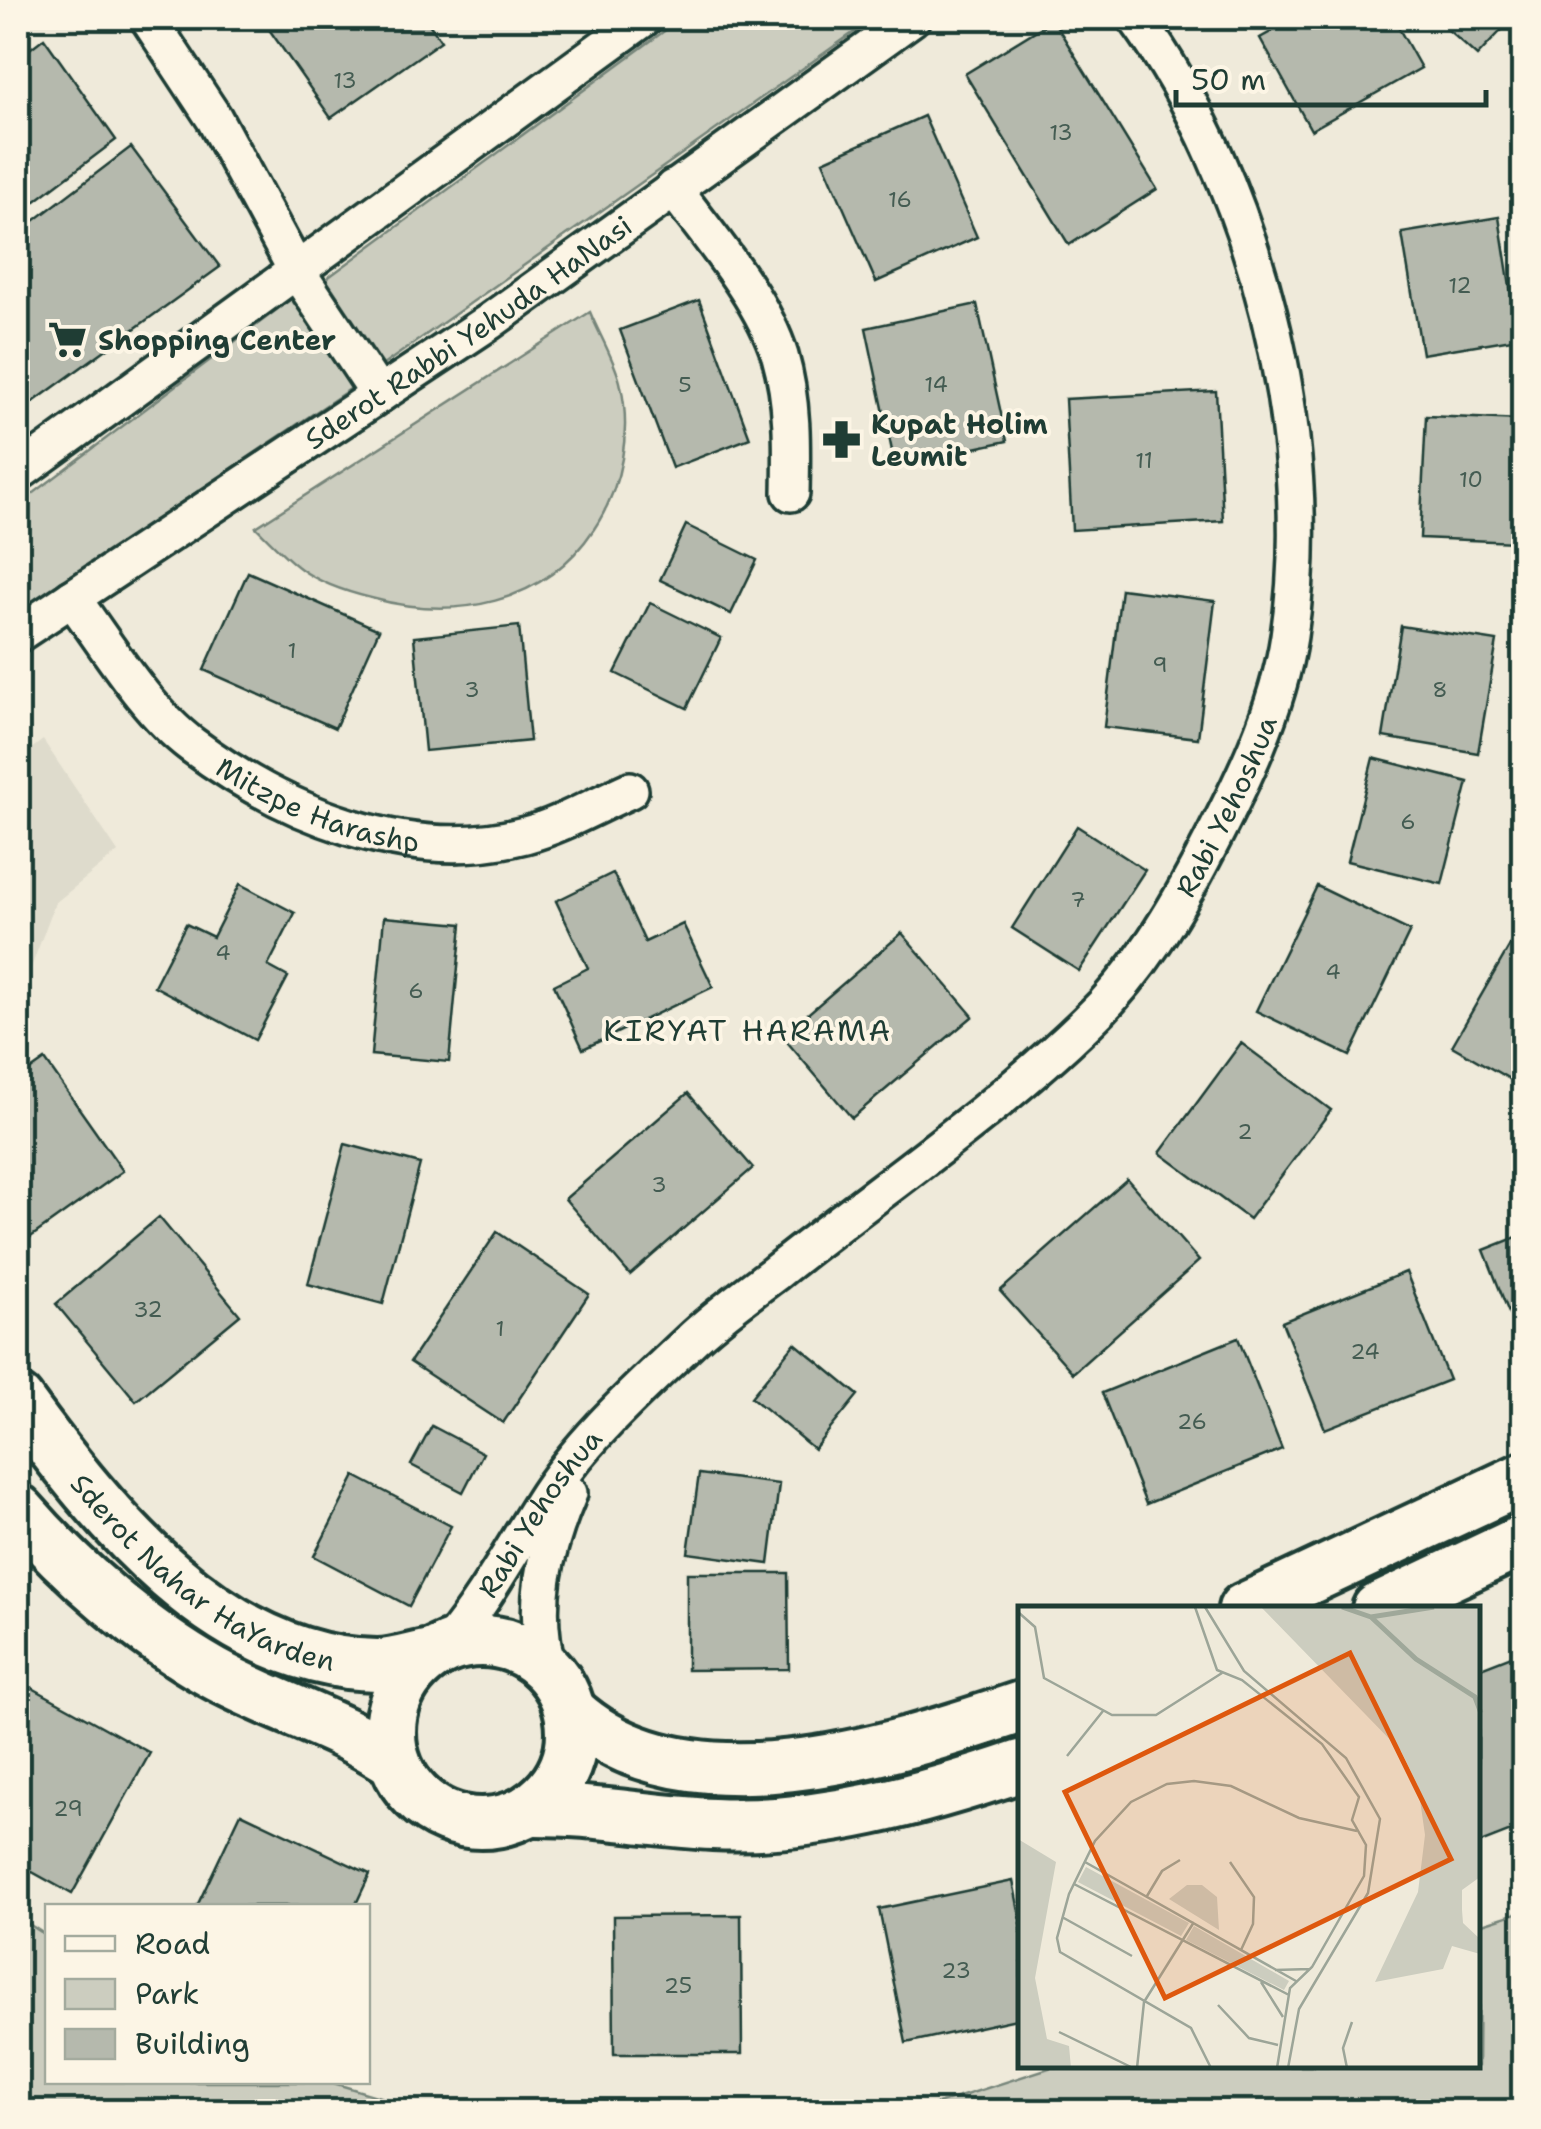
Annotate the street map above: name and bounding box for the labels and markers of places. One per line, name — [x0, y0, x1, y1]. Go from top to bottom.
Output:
supermarket icon: Shopping Center — [47, 319, 89, 361]
place label: Shopping Center — [98, 321, 336, 359]
place label: Kupat Holim Leumit — [871, 405, 1048, 475]
pharmacy icon: Kupat Holim Leumit — [820, 419, 862, 461]

